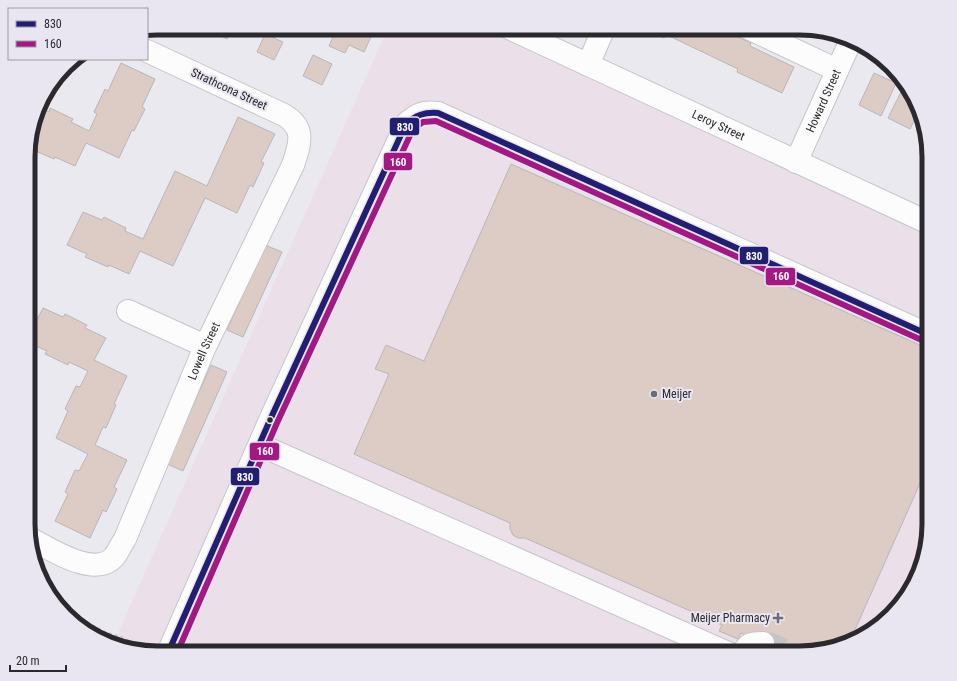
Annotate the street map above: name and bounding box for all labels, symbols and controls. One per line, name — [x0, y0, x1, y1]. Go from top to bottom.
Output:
legend — [8, 8, 148, 60]
text: 830 — [44, 17, 62, 31]
text: 160 — [44, 37, 62, 51]
street label: Strathcona Street — [189, 65, 270, 113]
street label: Howard Street — [803, 67, 844, 135]
street label: Leroy Street — [690, 107, 748, 144]
line badge: 830 — [389, 117, 420, 136]
text: 830 — [397, 121, 414, 134]
line badge: 160 — [383, 152, 413, 171]
text: 160 — [390, 156, 407, 169]
line badge: 830 — [739, 246, 769, 265]
text: 830 — [746, 250, 763, 263]
line badge: 160 — [765, 267, 796, 286]
text: 160 — [773, 270, 790, 283]
street label: Lowell Street — [185, 319, 223, 382]
place label: Meijer — [662, 387, 692, 401]
marker: Meijer — [649, 389, 659, 399]
unlabelled marker — [265, 415, 275, 425]
line badge: 160 — [249, 442, 280, 461]
text: 160 — [257, 445, 274, 458]
line badge: 830 — [230, 467, 260, 486]
text: 830 — [237, 471, 254, 484]
place label: Meijer Pharmacy — [691, 611, 770, 625]
marker: Meijer Pharmacy — [773, 613, 783, 623]
scale bar — [10, 647, 66, 673]
text: 20 m — [16, 654, 40, 668]

